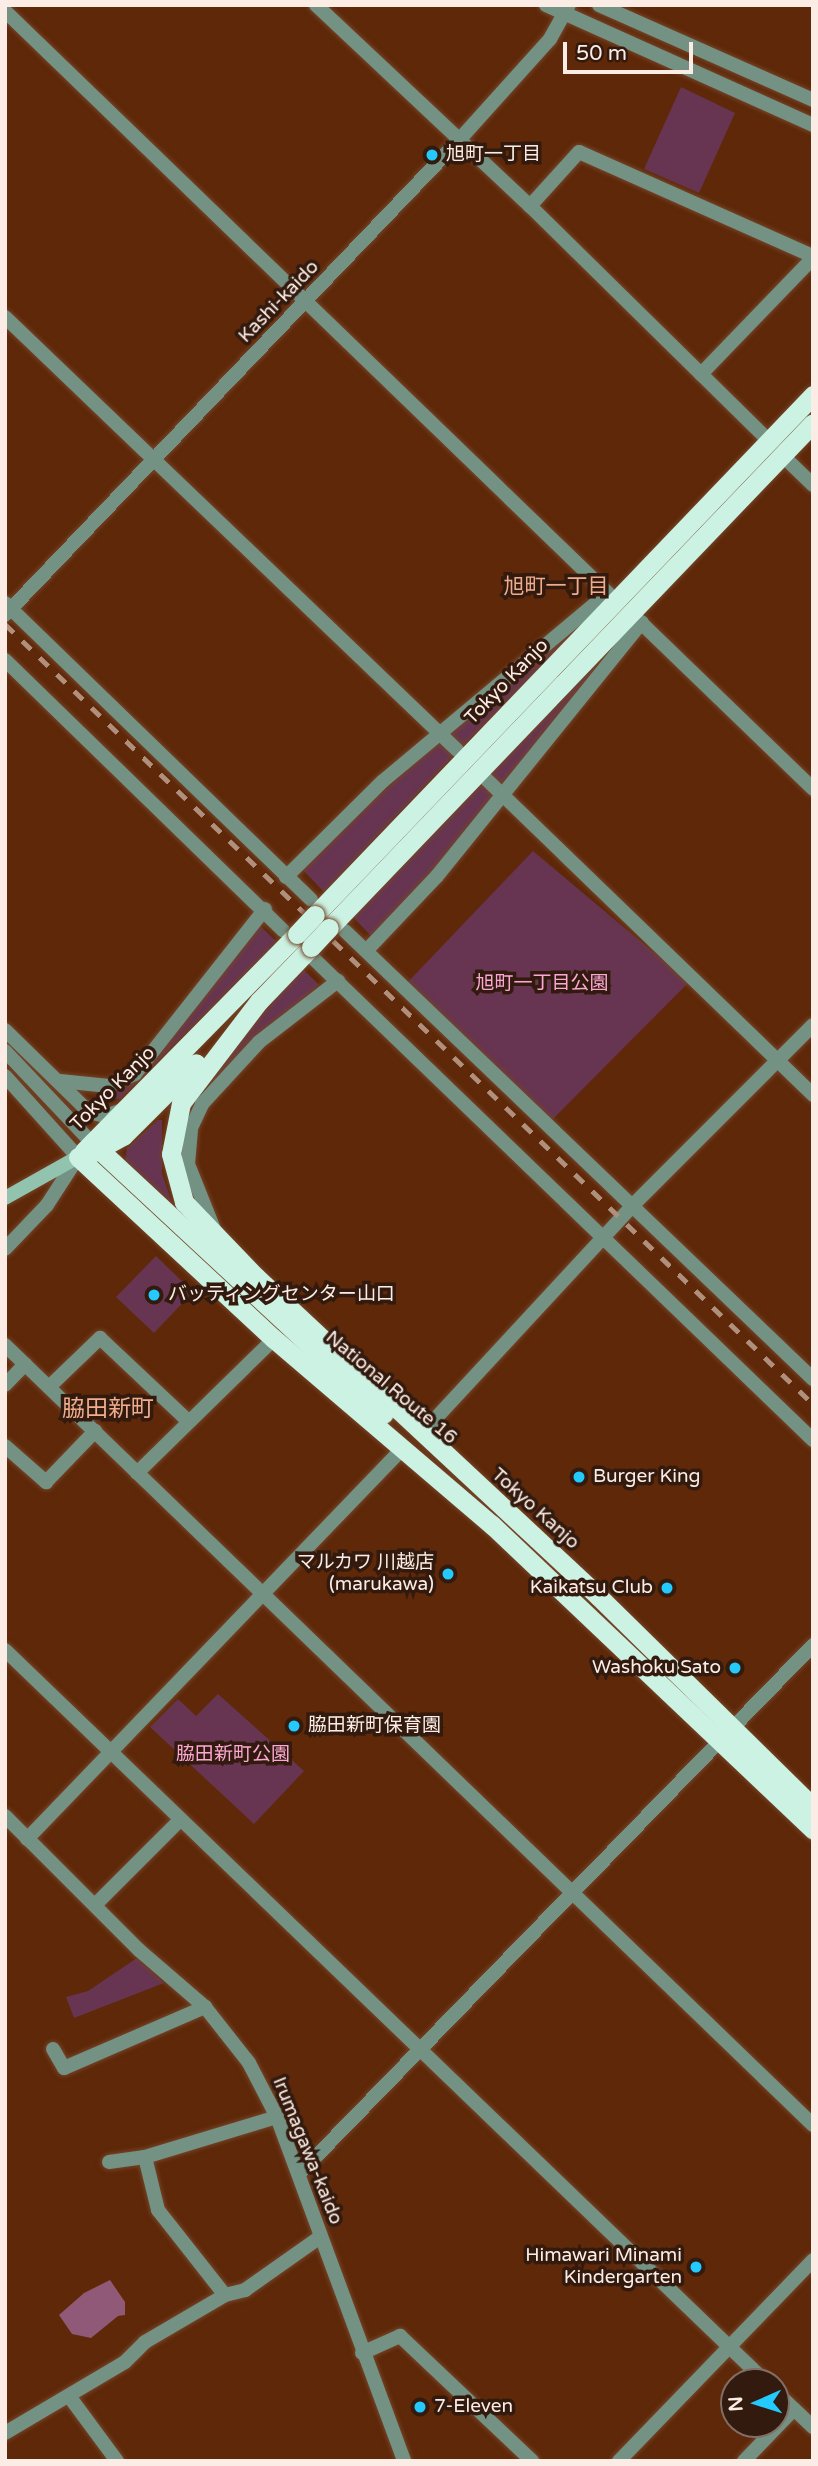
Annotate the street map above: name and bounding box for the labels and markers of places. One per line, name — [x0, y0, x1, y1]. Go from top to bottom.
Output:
place label: 旭町一丁目 — [446, 144, 541, 166]
marker: 旭町一丁目 — [424, 147, 440, 163]
place label: バッティングセンター山口 — [168, 1284, 396, 1306]
marker: バッティングセンター山口 — [146, 1287, 162, 1303]
place label: Burger King — [593, 1466, 701, 1488]
marker: Burger King — [571, 1469, 587, 1485]
place label: マルカワ 川越店 (marukawa) — [296, 1552, 434, 1596]
marker: マルカワ 川越店 (marukawa) — [440, 1566, 456, 1582]
place label: Kaikatsu Club — [530, 1577, 653, 1599]
marker: Kaikatsu Club — [659, 1580, 675, 1596]
place label: Washoku Sato — [592, 1657, 721, 1679]
marker: Washoku Sato — [727, 1660, 743, 1676]
place label: 脇田新町保育園 — [308, 1715, 441, 1737]
marker: 脇田新町保育園 — [286, 1718, 302, 1734]
place label: Himawari Minami Kindergarten — [525, 2245, 682, 2289]
marker: Himawari Minami Kindergarten — [688, 2259, 704, 2275]
place label: 7-Eleven — [434, 2396, 513, 2418]
marker: 7-Eleven — [412, 2399, 428, 2415]

